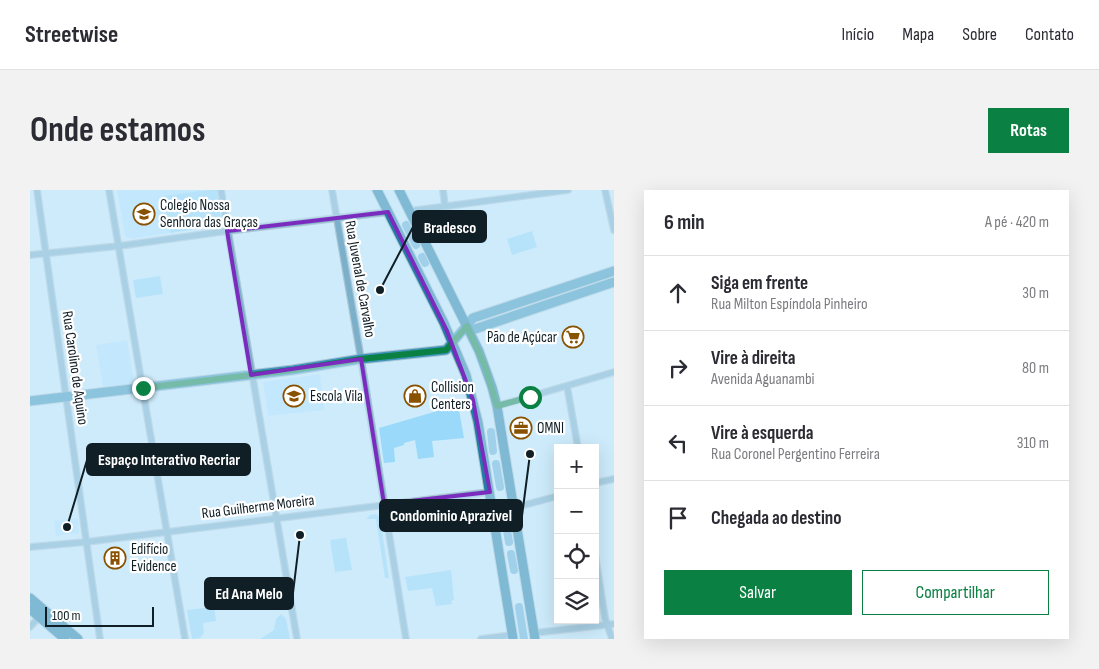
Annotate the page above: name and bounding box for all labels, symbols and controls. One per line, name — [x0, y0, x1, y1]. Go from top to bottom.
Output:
text: Streetwise — [25, 20, 118, 49]
text: Início — [842, 24, 874, 45]
text: Mapa — [902, 24, 934, 45]
text: Sobre — [962, 24, 997, 45]
text: Contato — [1025, 24, 1074, 45]
button: Rotas — [988, 108, 1069, 153]
text: Onde estamos — [30, 109, 206, 152]
place label: Colegio Nossa Senhora das Graças — [160, 196, 258, 232]
school or university icon: Colegio Nossa Senhora das Graças — [132, 202, 156, 226]
text: 6 min — [664, 210, 705, 235]
callout: Bradesco — [413, 211, 486, 242]
text: A pé · 420 m — [985, 213, 1049, 232]
street label: Rua Juvenal de Carvalho — [340, 219, 380, 339]
text: Bradesco — [424, 219, 476, 238]
text: Siga em frente — [711, 272, 808, 295]
icon: ahead — [664, 279, 692, 307]
text: 30 m — [1022, 284, 1049, 303]
text: Rua Milton Espíndola Pinheiro — [711, 295, 868, 314]
street label: Rua Carolino de Aquino — [58, 310, 92, 426]
supermarket icon: Pão de Açúcar — [561, 325, 585, 349]
place label: Pão de Açúcar — [487, 328, 558, 347]
text: Vire à direita — [711, 347, 795, 370]
icon: right — [664, 354, 692, 382]
text: 80 m — [1022, 359, 1049, 378]
text: Avenida Aguanambi — [711, 370, 815, 389]
route end — [132, 377, 155, 400]
place label: Collision Centers — [431, 378, 474, 414]
school or university icon: Escola Vila — [282, 384, 306, 408]
shop icon: Collision Centers — [403, 384, 427, 408]
route start — [519, 386, 542, 409]
place label: Escola Vila — [310, 387, 363, 406]
office icon: OMNI — [509, 416, 533, 440]
place label: OMNI — [537, 419, 564, 438]
text: Vire à esquerda — [711, 422, 813, 445]
icon: left — [664, 429, 692, 457]
text: 310 m — [1017, 434, 1049, 453]
callout: Espaço Interativo Recriar — [87, 444, 250, 475]
map controls — [554, 444, 599, 624]
button: + — [554, 444, 599, 489]
text: Rua Coronel Pergentino Ferreira — [711, 445, 880, 464]
text: Espaço Interativo Recriar — [98, 451, 240, 470]
button: − — [554, 489, 599, 534]
street label: Rua Guilherme Moreira — [201, 491, 316, 523]
callout: Condominio Aprazivel — [380, 500, 522, 531]
icon: arrive — [664, 504, 692, 532]
text: Condominio Aprazivel — [390, 507, 512, 526]
text: Chegada ao destino — [711, 507, 841, 530]
button: locate — [554, 534, 599, 579]
place label: Edifício Evidence — [131, 540, 176, 576]
building icon: Edifício Evidence — [103, 546, 127, 570]
button: Salvar — [664, 570, 852, 615]
button: Compartilhar — [862, 570, 1049, 615]
callout: Ed Ana Melo — [205, 578, 293, 609]
button: layers — [554, 579, 599, 624]
text: Ed Ana Melo — [215, 585, 283, 604]
scale bar — [45, 604, 154, 627]
text: 100 m — [52, 607, 81, 624]

